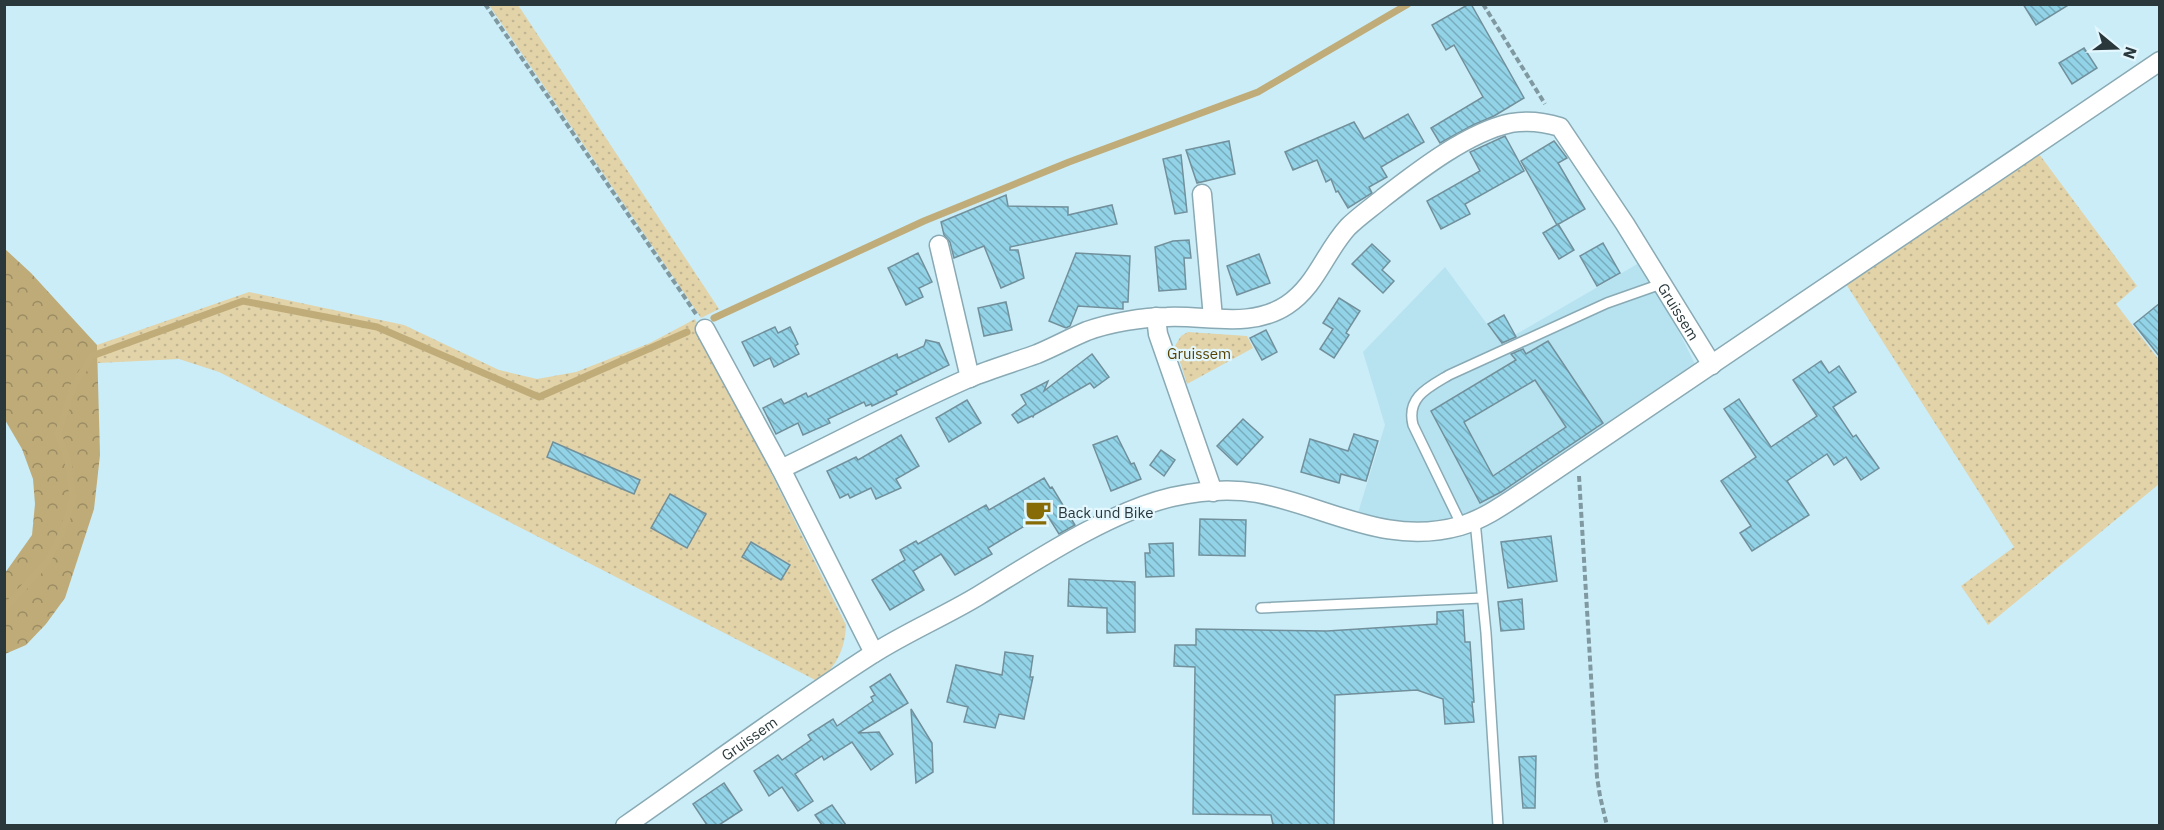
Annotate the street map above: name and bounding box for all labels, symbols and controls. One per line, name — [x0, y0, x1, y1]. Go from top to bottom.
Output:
north arrow — [2086, 18, 2146, 78]
text: N — [2119, 44, 2142, 62]
street label: Gruissem — [1654, 279, 1704, 344]
park label: Gruissem — [1167, 344, 1231, 363]
cafe icon: Back und Bike — [1023, 497, 1053, 527]
place label: Back und Bike — [1058, 503, 1154, 522]
street label: Gruissem — [717, 712, 781, 764]

